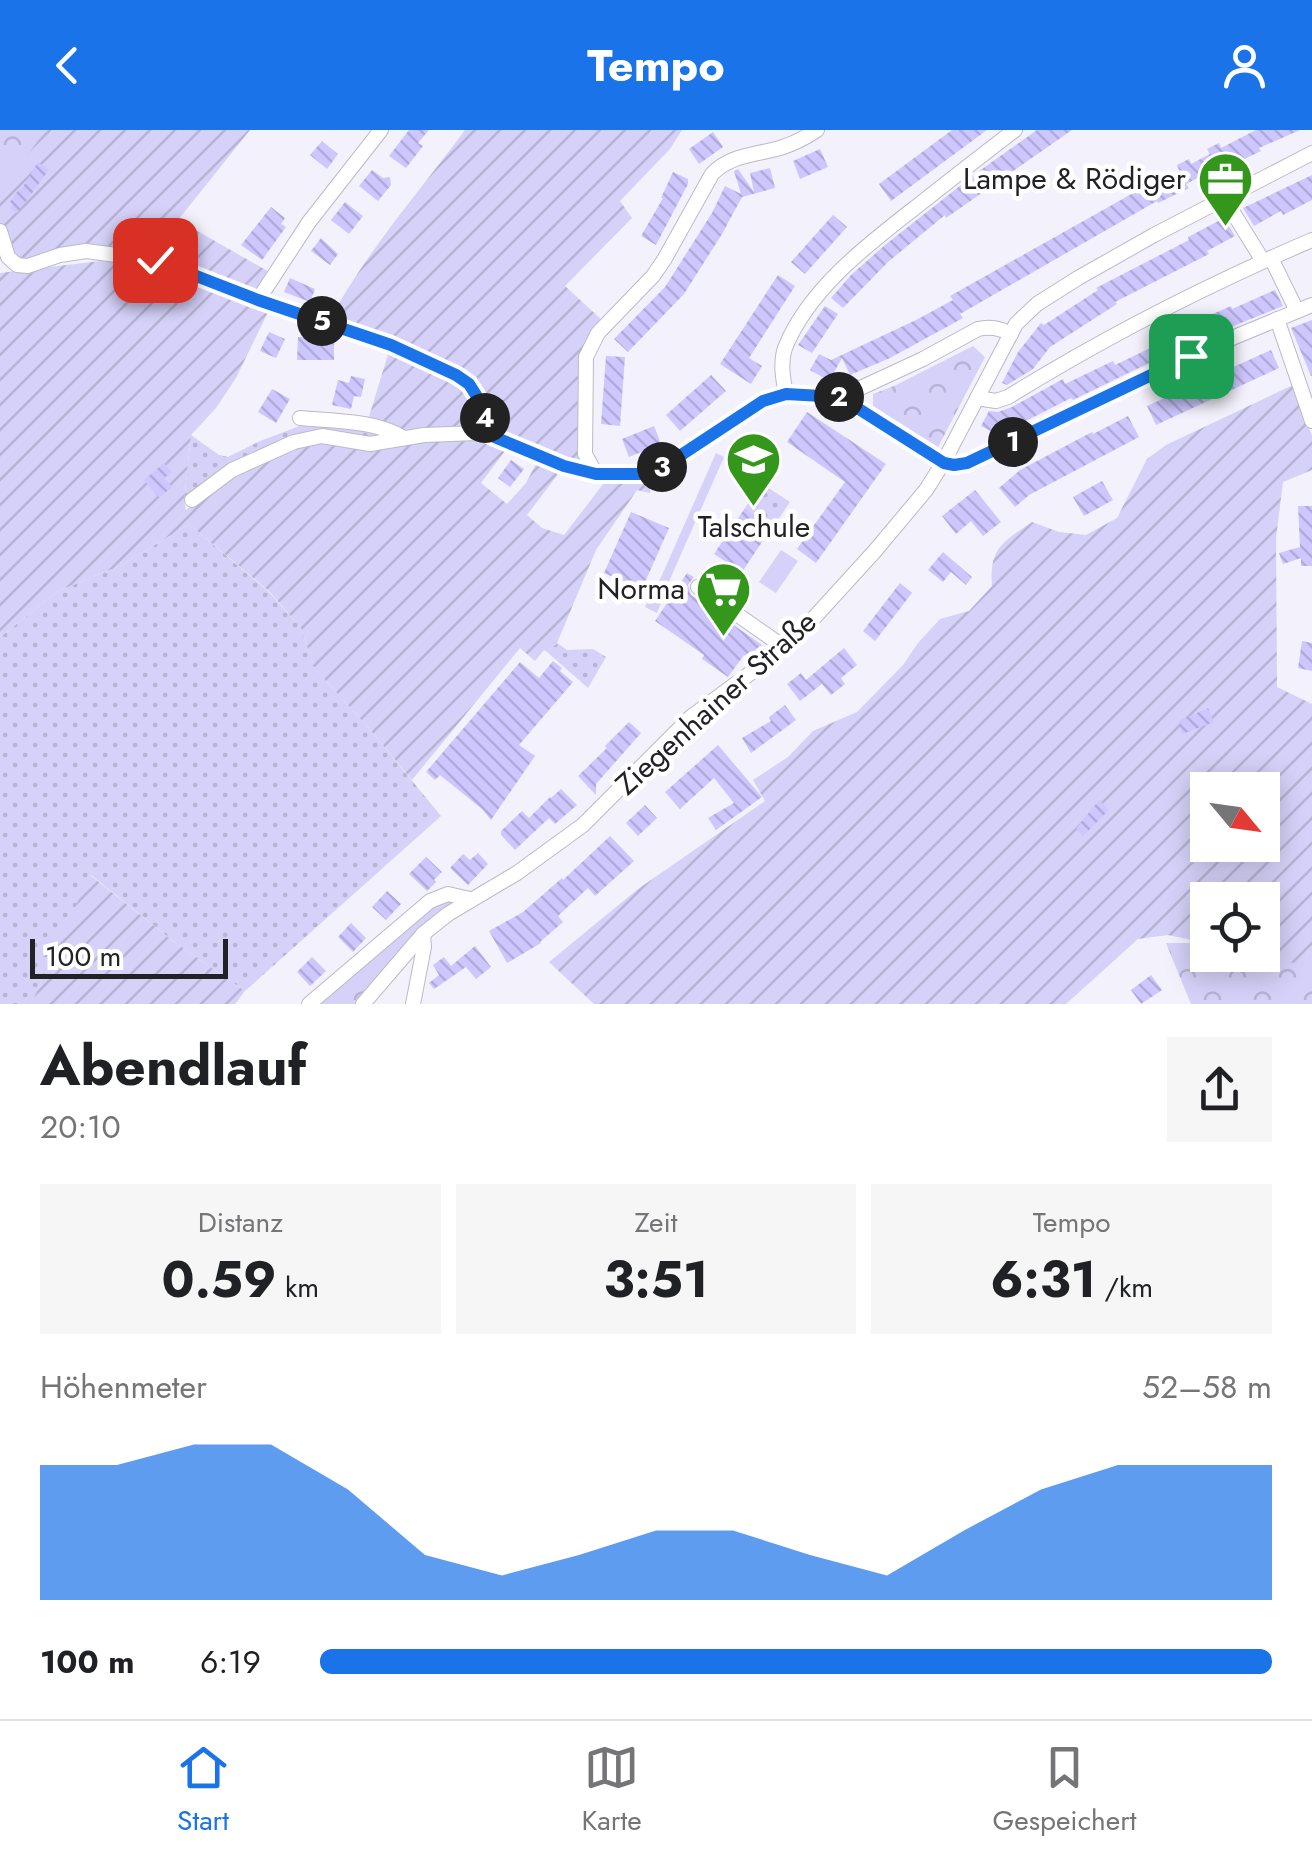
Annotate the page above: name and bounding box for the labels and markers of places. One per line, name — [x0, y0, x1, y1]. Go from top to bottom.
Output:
office icon: Lampe & Rödiger — [1195, 149, 1255, 228]
place label: Lampe & Rödiger — [963, 157, 1187, 200]
pin — [113, 218, 198, 303]
pin: 5 — [297, 296, 347, 346]
pin — [1149, 314, 1234, 399]
pin: 2 — [814, 372, 864, 422]
pin: 4 — [460, 393, 510, 443]
pin: 1 — [988, 417, 1038, 467]
school or university icon: Talschule — [724, 429, 784, 508]
pin: 3 — [637, 442, 687, 492]
place label: Talschule — [698, 505, 810, 548]
supermarket icon: Norma — [694, 559, 754, 638]
place label: Norma — [597, 567, 685, 610]

